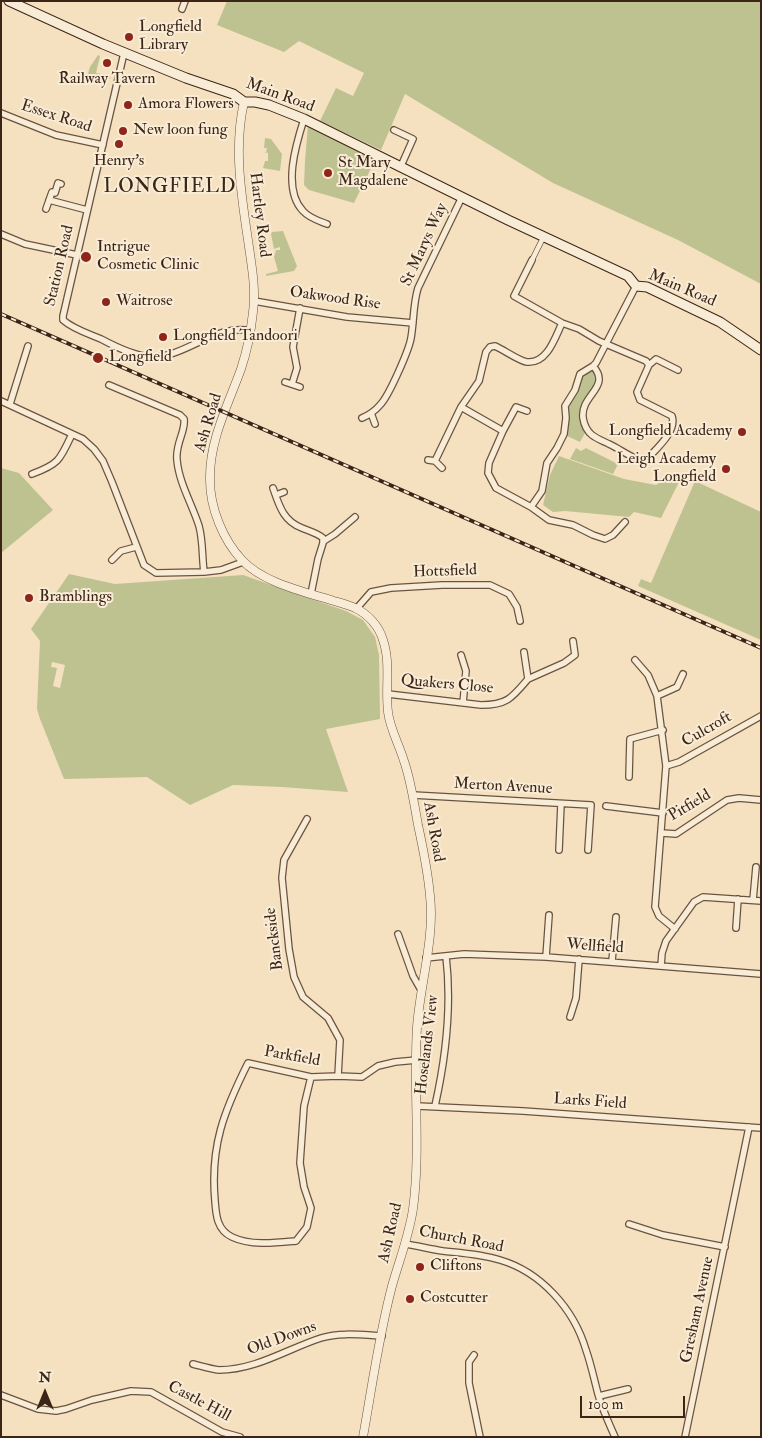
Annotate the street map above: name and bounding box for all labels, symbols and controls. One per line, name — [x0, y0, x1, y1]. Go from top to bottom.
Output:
place label: Longfield Library — [139, 18, 202, 56]
marker: Longfield Library — [123, 31, 135, 43]
marker: Railway Tavern — [101, 57, 113, 69]
place label: Railway Tavern — [59, 70, 155, 90]
street label: Main Road — [243, 75, 317, 117]
place label: Amora Flowers — [138, 95, 234, 115]
street label: Essex Road — [18, 97, 94, 137]
marker: Amora Flowers — [122, 99, 134, 111]
place label: New loon fung — [133, 121, 228, 141]
marker: New loon fung — [117, 125, 129, 137]
marker: Henry's — [113, 138, 125, 150]
place label: Henry's — [94, 152, 144, 172]
place label: St Mary Magdalene — [338, 154, 408, 192]
marker: St Mary Magdalene — [322, 167, 334, 179]
street label: Hartley Road — [244, 171, 274, 259]
district label: LONGFIELD — [102, 177, 238, 199]
street label: St Marys Way — [397, 200, 453, 290]
street label: Station Road — [41, 224, 79, 308]
place label: Intrigue Cosmetic Clinic — [97, 238, 199, 276]
marker: Intrigue Cosmetic Clinic — [79, 250, 93, 264]
street label: Main Road — [645, 266, 719, 312]
street label: Oakwood Rise — [288, 283, 382, 315]
place label: Waitrose — [116, 292, 173, 312]
marker: Waitrose — [100, 296, 112, 308]
place label: Longfield Tandoori — [173, 327, 298, 347]
marker: Longfield Tandoori — [157, 331, 169, 343]
place label: Longfield — [109, 348, 172, 368]
marker: Longfield — [91, 351, 105, 365]
street label: Ash Road — [191, 391, 227, 455]
place label: Longfield Academy — [609, 422, 732, 442]
marker: Longfield Academy — [736, 426, 748, 438]
place label: Leigh Academy Longfield — [617, 450, 716, 488]
marker: Leigh Academy Longfield — [720, 463, 732, 475]
street label: Hottsfield — [413, 561, 477, 583]
place label: Bramblings — [39, 588, 112, 608]
marker: Bramblings — [23, 592, 35, 604]
street label: Quakers Close — [400, 671, 494, 699]
street label: Culcroft — [679, 708, 735, 752]
street label: Merton Avenue — [453, 775, 553, 799]
street label: Pitfield — [665, 786, 715, 826]
street label: Ash Road — [418, 800, 448, 864]
street label: Banckside — [262, 906, 288, 972]
street label: Wellfield — [566, 935, 624, 959]
street label: Hoselands View — [412, 994, 444, 1096]
street label: Parkfield — [263, 1043, 321, 1071]
street label: Larks Field — [553, 1090, 627, 1114]
street label: Ash Road — [375, 1201, 407, 1265]
street label: Church Road — [417, 1222, 505, 1258]
street label: Gresham Avenue — [677, 1255, 719, 1365]
place label: Cliftons — [430, 1257, 482, 1277]
marker: Cliftons — [414, 1261, 426, 1273]
place label: Costcutter — [420, 1289, 488, 1309]
marker: Costcutter — [404, 1293, 416, 1305]
street label: Old Downs — [245, 1318, 319, 1360]
north arrow — [20, 1368, 70, 1418]
text: N — [39, 1369, 51, 1386]
street label: Castle Hill — [164, 1377, 234, 1427]
scale bar — [582, 1386, 687, 1418]
text: 100 m — [588, 1395, 623, 1414]

